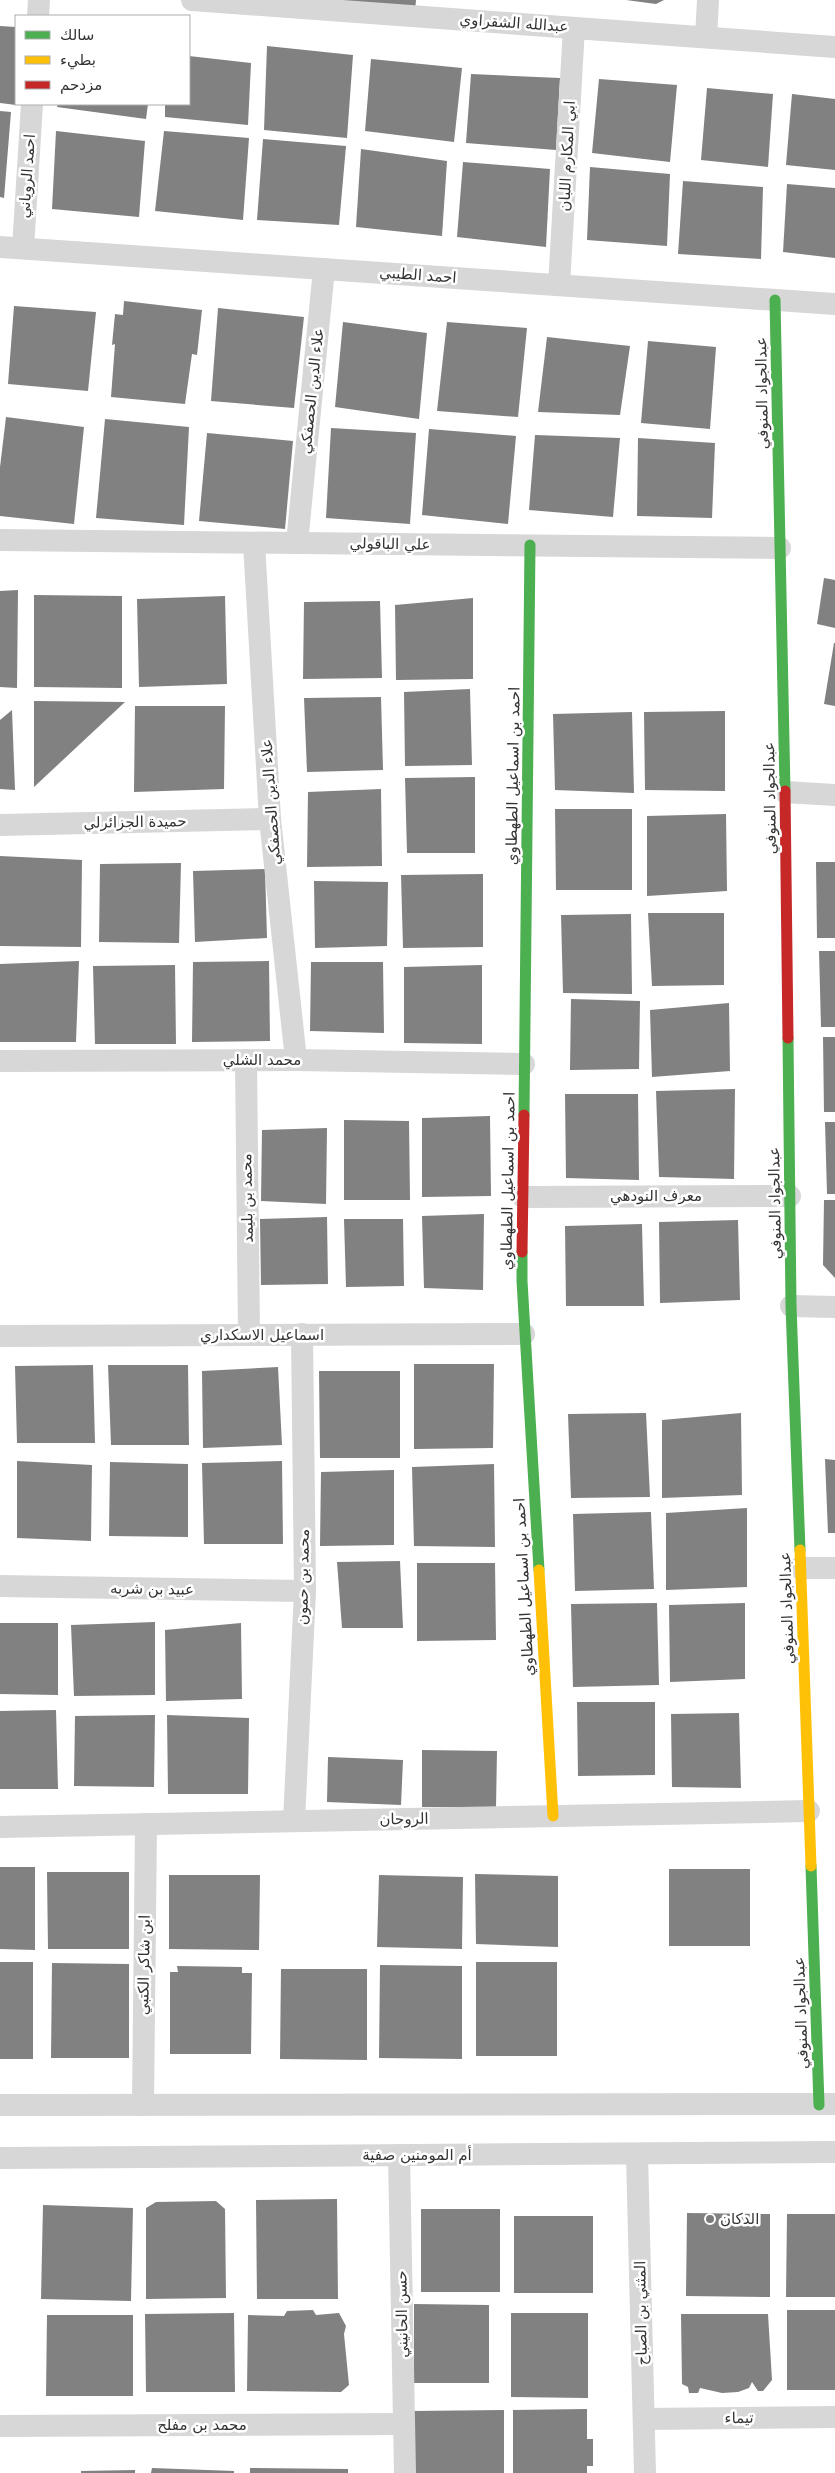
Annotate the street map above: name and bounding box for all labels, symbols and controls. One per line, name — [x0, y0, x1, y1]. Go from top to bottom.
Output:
street label: عبدالله الشقراوي — [459, 10, 569, 37]
legend — [15, 15, 190, 105]
text: سالك — [60, 26, 94, 44]
text: بطيء — [60, 51, 96, 70]
text: مزدحم — [60, 76, 102, 94]
street label: ابي المكارم اللبان — [555, 100, 580, 212]
street label: احمد الروياني — [15, 133, 40, 219]
street label: احمد الطيبي — [379, 263, 457, 288]
street label: علاء الدين الحصفكي — [296, 327, 329, 455]
street label: عبدالجواد المنوفي — [752, 337, 773, 449]
street label: علي الباقولي — [349, 534, 431, 555]
street label: احمد بن اسماعيل الطهطاوي — [502, 687, 525, 865]
street label: علاء الدين الحصفكي — [258, 738, 285, 866]
street label: عبدالجواد المنوفي — [760, 742, 781, 854]
street label: حميدة الجزائرلي — [83, 812, 187, 833]
street label: محمد الشلي — [223, 1051, 301, 1070]
street label: احمد بن اسماعيل الطهطاوي — [497, 1092, 520, 1270]
street label: عبدالجواد المنوفي — [765, 1147, 786, 1259]
street label: محمد بن بليمد — [237, 1153, 257, 1243]
street label: معرف النودهي — [610, 1187, 702, 1206]
street label: اسماعيل الاسكداري — [200, 1326, 324, 1345]
street label: احمد بن اسماعيل الطهطاوي — [510, 1497, 539, 1677]
street label: محمد بن حمون — [293, 1529, 313, 1625]
street label: عبدالجواد المنوفي — [776, 1551, 799, 1665]
street label: عبيد بن شربه — [110, 1579, 194, 1599]
street label: الروحان — [379, 1810, 429, 1828]
street label: ابن شاكر الكتبي — [134, 1915, 155, 2015]
street label: عبدالجواد المنوفي — [790, 1956, 813, 2070]
street label: أم المومنين صفية — [362, 2145, 472, 2164]
place label: الدكان — [720, 2210, 759, 2228]
marker: الدكان — [704, 2213, 716, 2225]
street label: المثني بن الصباح — [631, 2261, 652, 2365]
street label: حسن الحانيني — [392, 2270, 413, 2358]
street label: تيماء — [724, 2409, 754, 2427]
street label: محمد بن مفلح — [157, 2416, 247, 2434]

